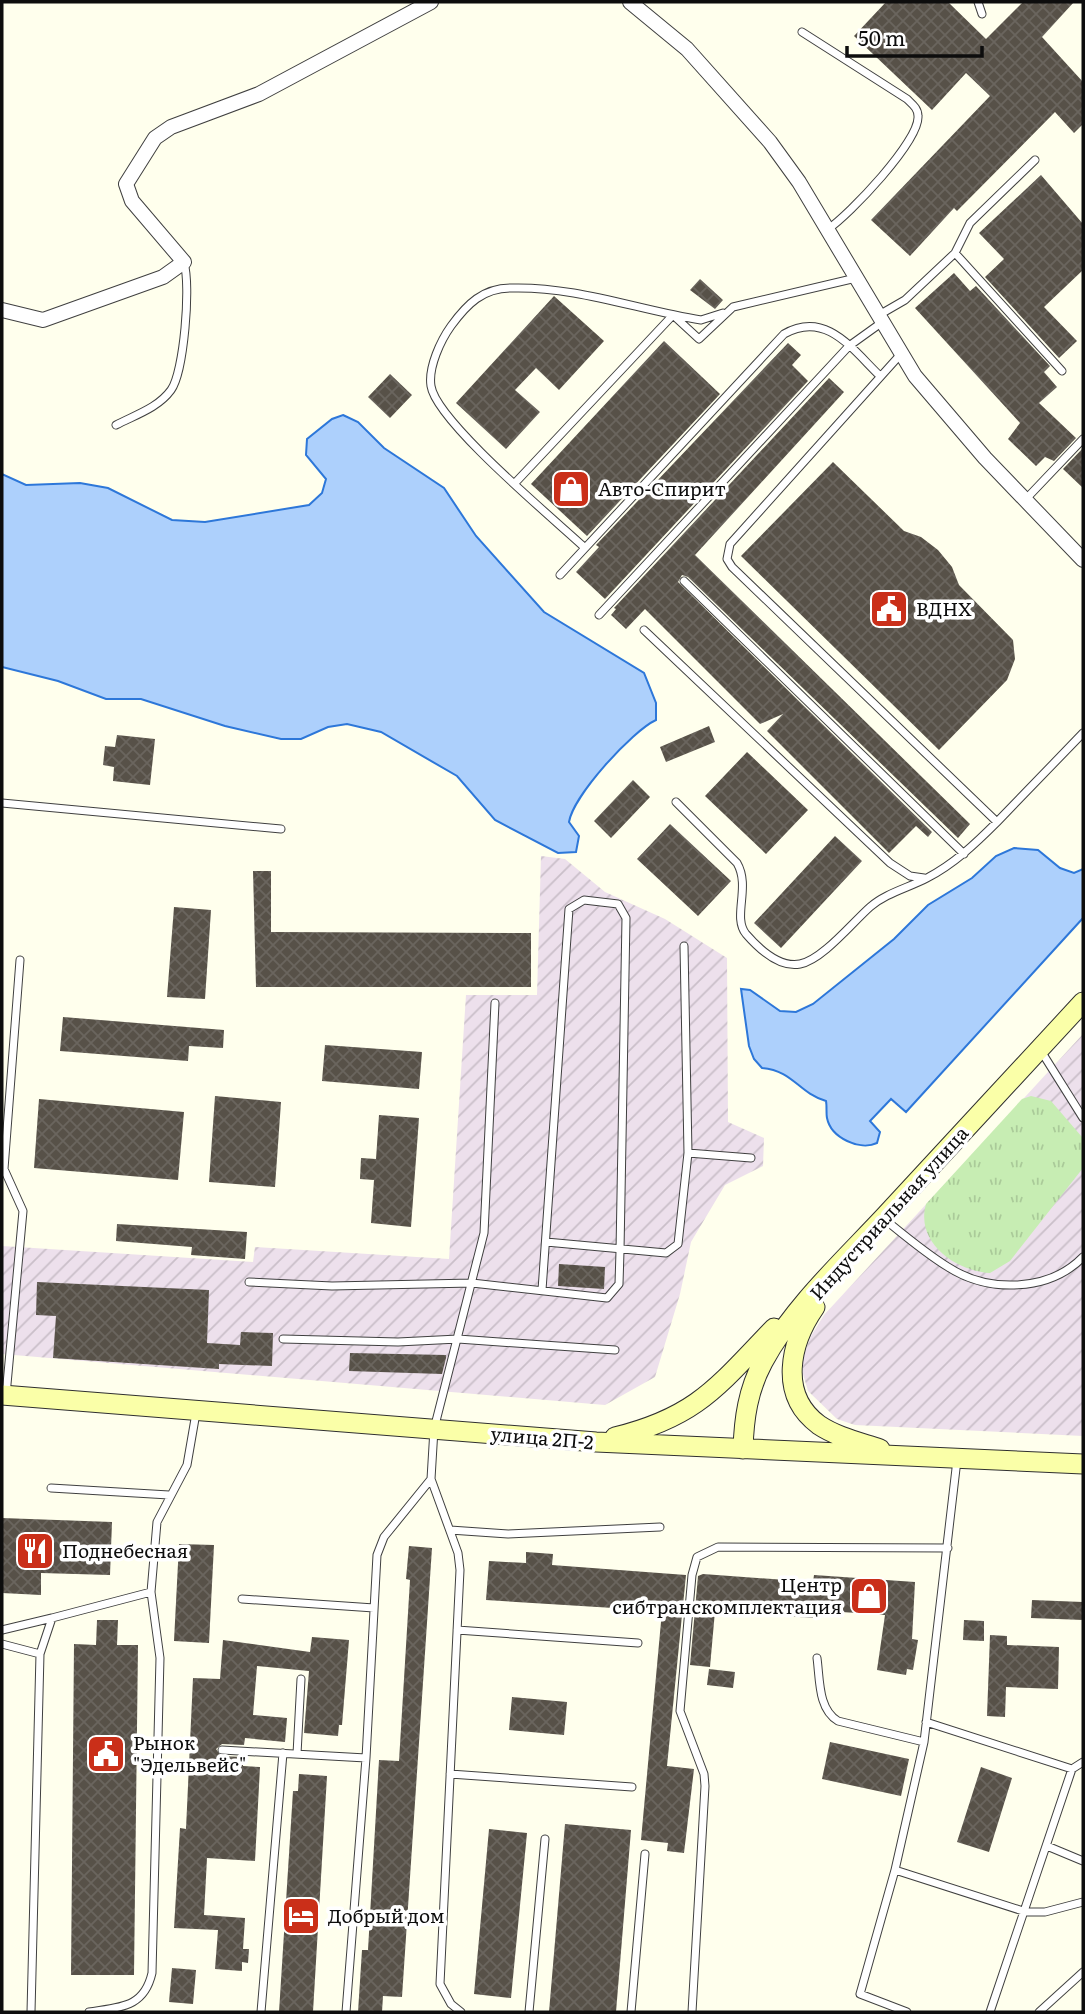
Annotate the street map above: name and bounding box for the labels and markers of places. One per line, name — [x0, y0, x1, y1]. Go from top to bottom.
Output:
shop icon: Авто-Спирит — [550, 468, 592, 510]
place label: Авто-Спирит — [598, 474, 726, 502]
public building icon: ВДНХ — [868, 588, 910, 630]
place label: ВДНХ — [916, 594, 972, 622]
restaurant icon: Поднебесная — [14, 1530, 56, 1572]
place label: Поднебесная — [62, 1536, 188, 1564]
place label: Центр сибтранскомплектация — [612, 1570, 842, 1620]
shop icon: Центр сибтранскомплектация — [848, 1575, 890, 1617]
place label: Рынок "Эдельвейс" — [133, 1728, 246, 1778]
public building icon: Рынок "Эдельвейс" — [85, 1733, 127, 1775]
hotel icon: Добрый дом — [280, 1895, 322, 1937]
place label: Добрый дом — [328, 1901, 445, 1929]

